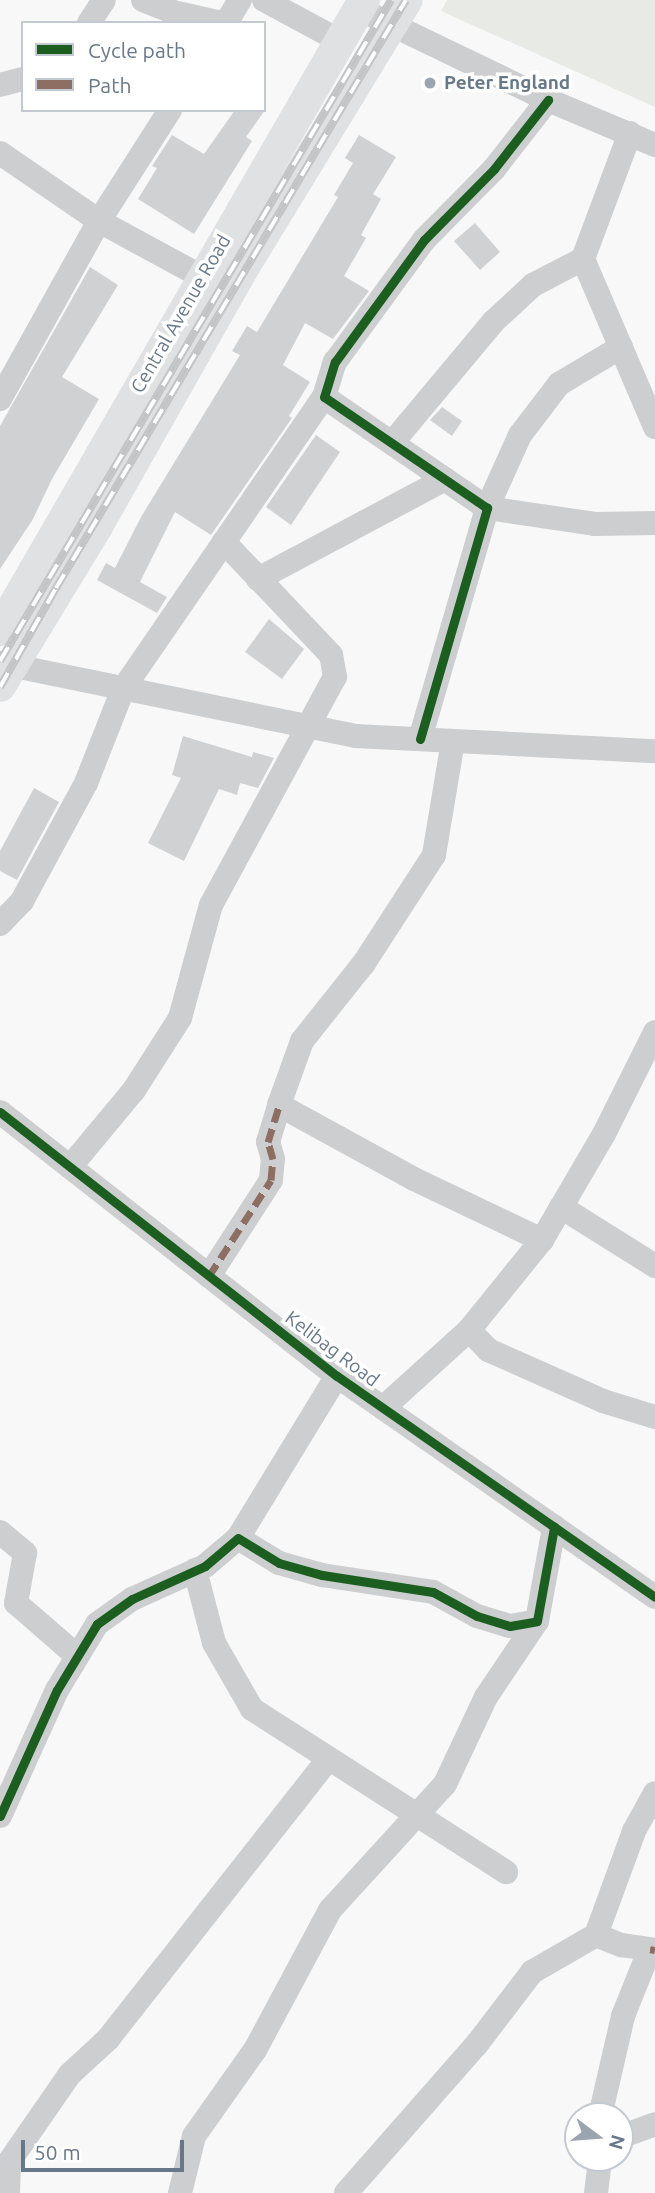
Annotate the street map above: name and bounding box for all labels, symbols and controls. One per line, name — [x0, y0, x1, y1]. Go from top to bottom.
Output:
legend — [21, 21, 266, 112]
text: Cycle path — [88, 38, 186, 62]
place label: Peter England — [444, 72, 570, 94]
text: Path — [88, 73, 131, 97]
marker: Peter England — [422, 75, 438, 91]
street label: Central Avenue Road — [126, 231, 236, 397]
street label: Kelibag Road — [281, 1306, 383, 1392]
north arrow — [564, 2102, 634, 2172]
scale bar — [24, 2126, 187, 2170]
text: N — [605, 2132, 630, 2152]
text: 50 m — [34, 2140, 81, 2164]

